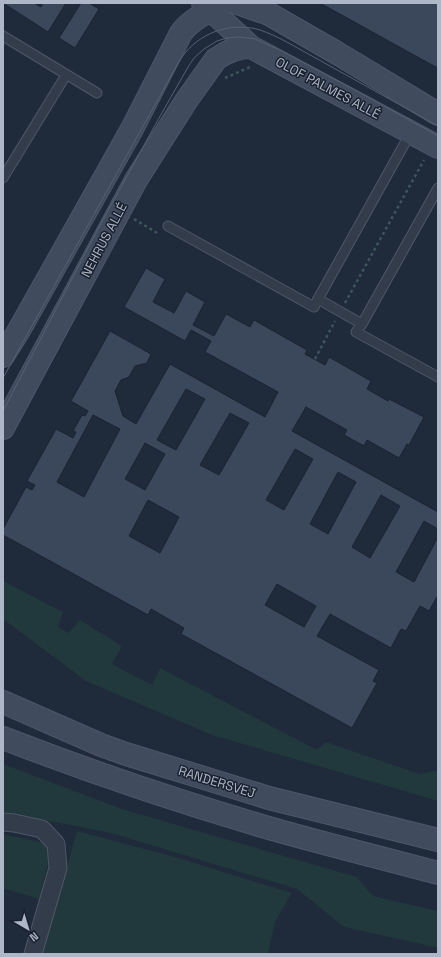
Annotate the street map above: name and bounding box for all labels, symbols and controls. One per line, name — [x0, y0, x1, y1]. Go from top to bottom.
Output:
street label: OLOF PALMES ALLÉ — [273, 53, 383, 123]
street label: NEHRUS ALLÉ — [77, 200, 131, 280]
street label: RANDERSVEJ — [176, 762, 258, 802]
north arrow — [8, 909, 48, 949]
text: N — [27, 929, 41, 945]

